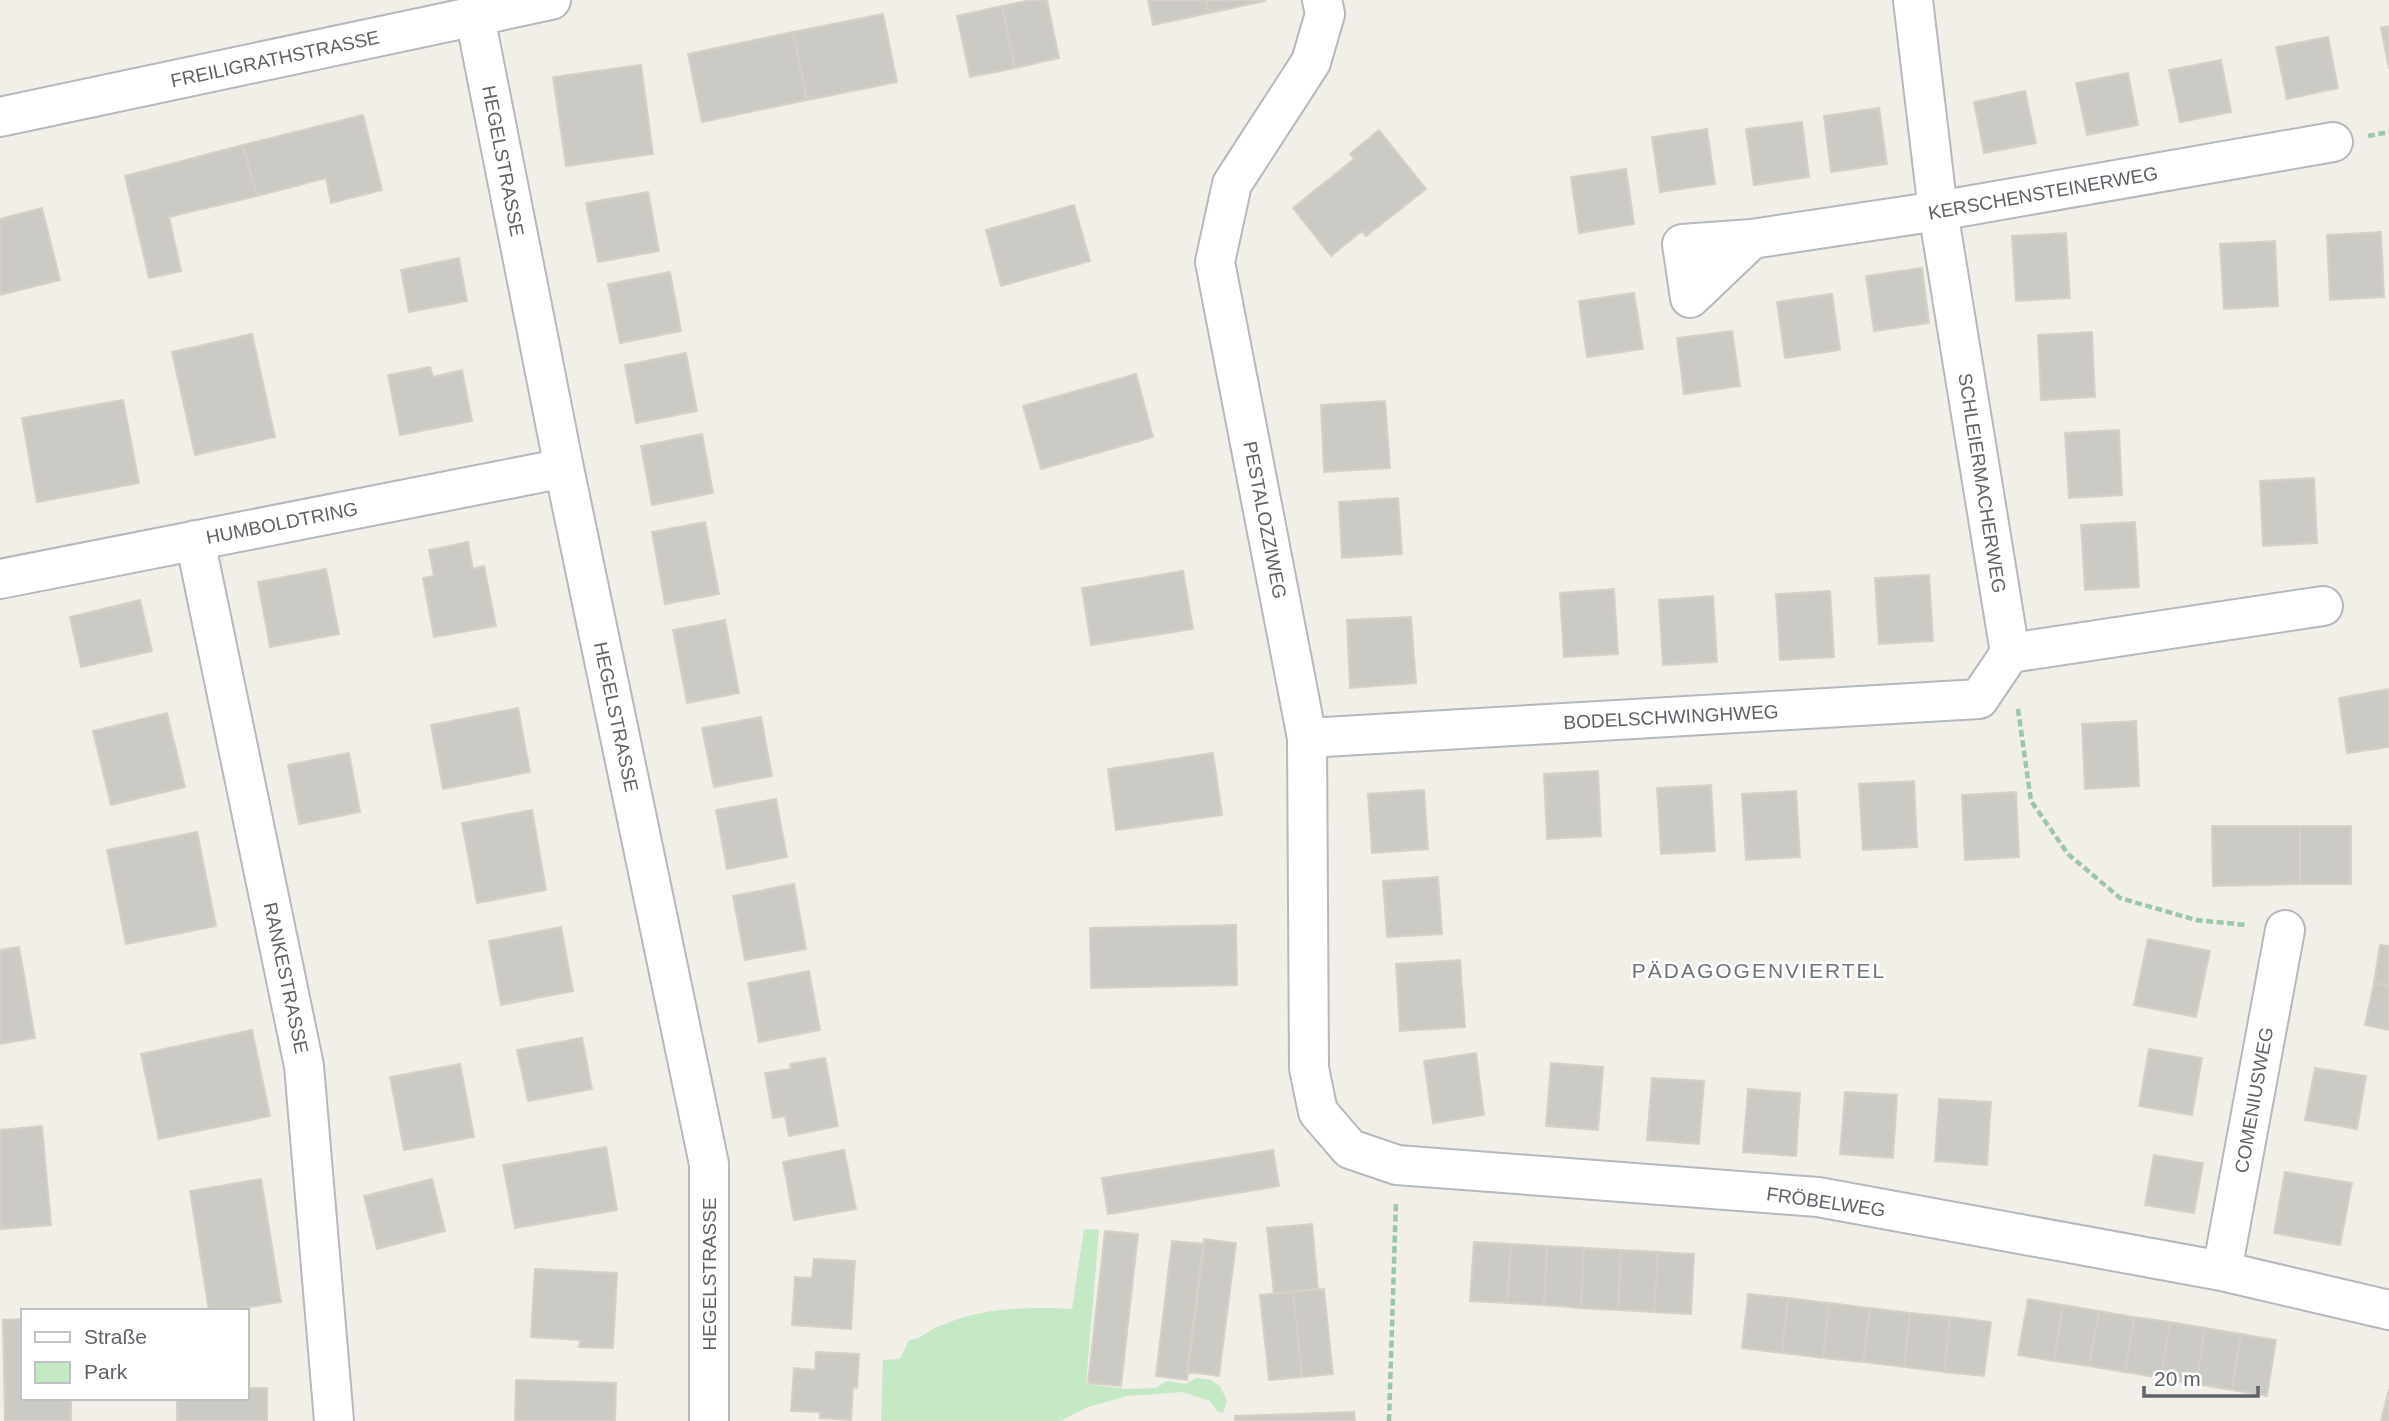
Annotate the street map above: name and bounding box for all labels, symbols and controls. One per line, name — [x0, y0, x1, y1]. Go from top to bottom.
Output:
street label: FREILIGRATHSTRASSE — [169, 27, 381, 91]
street label: HEGELSTRASSE — [478, 84, 528, 238]
street label: KERSCHENSTEINERWEG — [1926, 162, 2160, 224]
street label: SCHLEIERMACHERWEG — [1954, 372, 2010, 594]
street label: PESTALOZZIWEG — [1239, 439, 1291, 601]
street label: HUMBOLDTRING — [204, 498, 360, 548]
street label: HEGELSTRASSE — [590, 640, 642, 794]
street label: BODELSCHWINGHWEG — [1563, 701, 1779, 733]
street label: RANKESTRASSE — [260, 900, 312, 1056]
district label: PÄDAGOGENVIERTEL — [1632, 959, 1886, 982]
street label: COMENIUSWEG — [2231, 1025, 2277, 1175]
street label: FRÖBELWEG — [1765, 1183, 1887, 1221]
street label: HEGELSTRASSE — [699, 1197, 720, 1351]
legend — [21, 1309, 248, 1400]
text: Straße — [84, 1325, 147, 1348]
scale bar — [2144, 1354, 2258, 1398]
text: Park — [84, 1360, 128, 1383]
text: 20 m — [2154, 1367, 2201, 1390]

